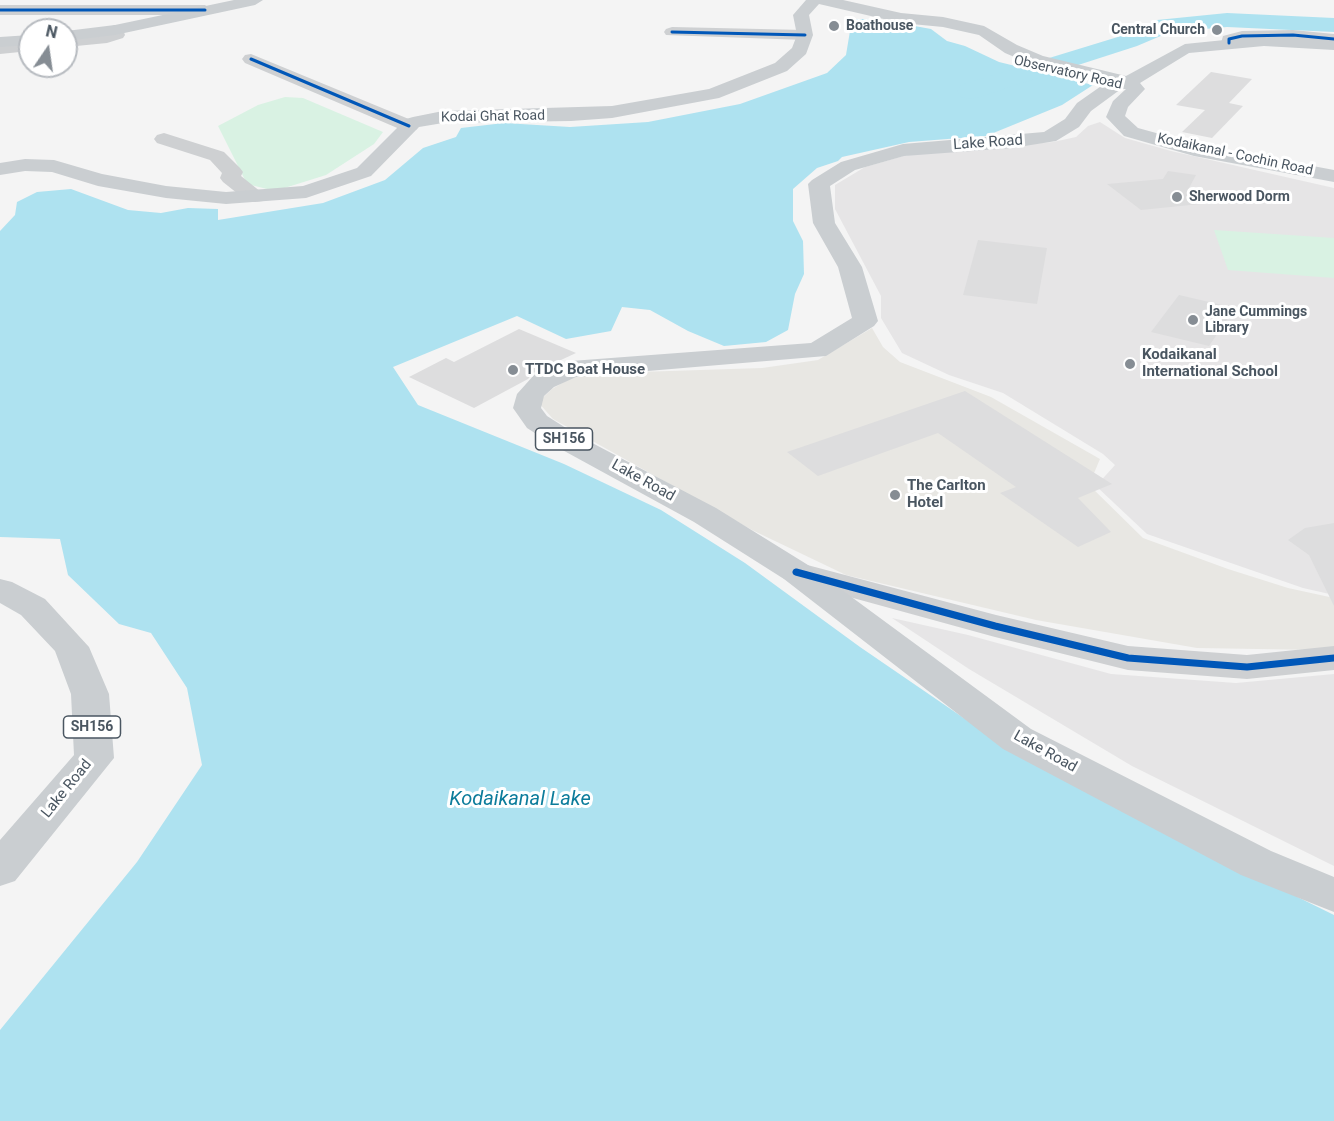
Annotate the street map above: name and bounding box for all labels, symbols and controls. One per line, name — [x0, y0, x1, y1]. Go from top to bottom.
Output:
north arrow — [18, 18, 78, 78]
place label: Boathouse — [846, 18, 913, 34]
marker: Boathouse — [827, 19, 841, 33]
text: N — [44, 21, 59, 42]
place label: Central Church — [1111, 22, 1205, 38]
marker: Central Church — [1210, 23, 1224, 37]
street label: Observatory Road — [1012, 52, 1124, 94]
street label: Kodai Ghat Road — [441, 108, 545, 126]
street label: Kodaikanal - Cochin Road — [1156, 130, 1314, 180]
street label: Lake Road — [953, 132, 1023, 154]
place label: Sherwood Dorm — [1189, 189, 1290, 205]
marker: Sherwood Dorm — [1170, 190, 1184, 204]
place label: Jane Cummings Library — [1205, 304, 1307, 336]
marker: Jane Cummings Library — [1186, 313, 1200, 327]
place label: Kodaikanal International School — [1142, 346, 1278, 381]
marker: Kodaikanal International School — [1123, 357, 1137, 371]
place label: TTDC Boat House — [525, 361, 645, 379]
marker: TTDC Boat House — [506, 363, 520, 377]
road number: SH156 — [536, 428, 592, 450]
street label: Lake Road — [608, 456, 678, 506]
place label: The Carlton Hotel — [907, 477, 986, 512]
marker: The Carlton Hotel — [888, 488, 902, 502]
road number: SH156 — [64, 716, 121, 738]
street label: Lake Road — [1010, 727, 1080, 777]
street label: Lake Road — [38, 756, 96, 822]
water label: Kodaikanal Lake — [449, 788, 591, 812]

